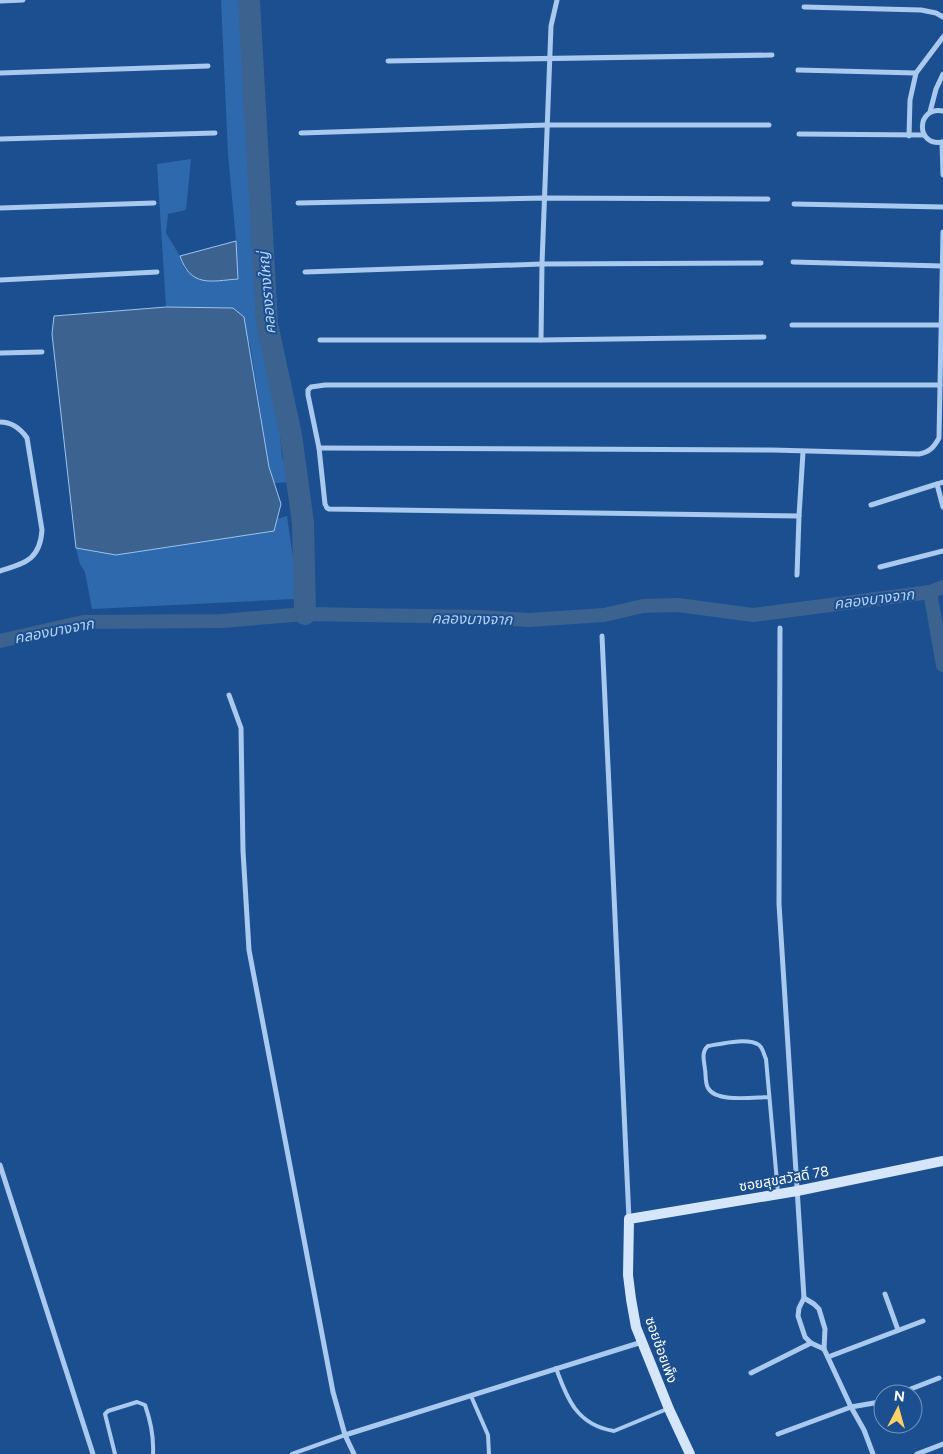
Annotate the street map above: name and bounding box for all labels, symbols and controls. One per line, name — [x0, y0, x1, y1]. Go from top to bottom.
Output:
water label: คลองรางใหญ่ — [254, 249, 280, 335]
water label: คลองบางจาก — [833, 585, 916, 613]
water label: คลองบางจาก — [431, 609, 514, 629]
water label: คลองบางจาก — [13, 614, 96, 648]
street label: ซอยสุขสวัสดิ์ 78 — [738, 1163, 830, 1195]
street label: ซอยช้อยเพ็ง — [641, 1315, 681, 1385]
north arrow — [873, 1384, 923, 1434]
text: N — [893, 1388, 906, 1406]

